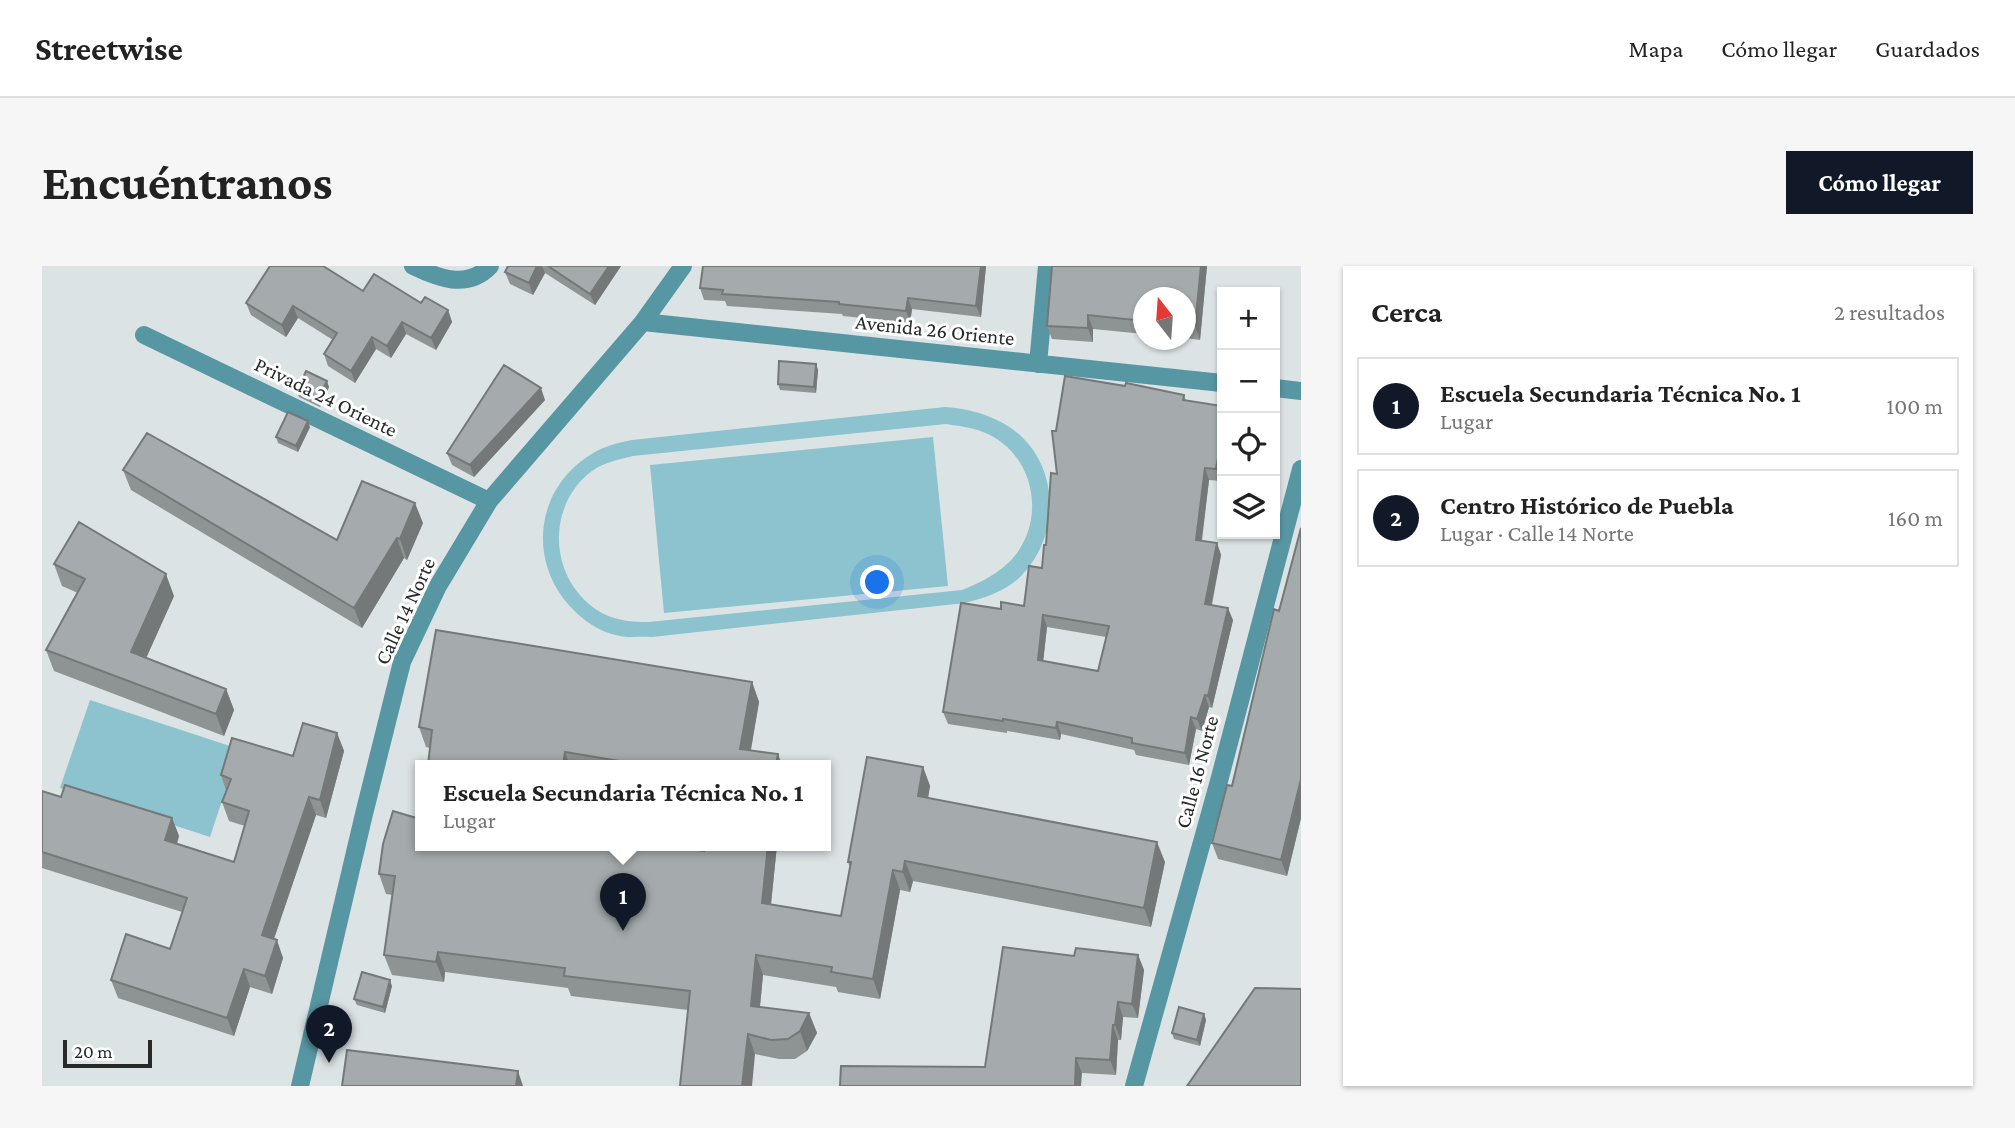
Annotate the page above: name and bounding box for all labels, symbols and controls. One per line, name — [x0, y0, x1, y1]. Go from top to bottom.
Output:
text: Streetwise — [35, 30, 183, 67]
text: Mapa — [1629, 35, 1683, 62]
text: Cómo llegar — [1721, 35, 1837, 62]
text: Guardados — [1875, 35, 1980, 62]
button: Cómo llegar — [1786, 151, 1973, 214]
text: Encuéntranos — [42, 155, 332, 210]
north arrow — [1133, 287, 1196, 350]
map controls — [1217, 287, 1280, 539]
button: + — [1217, 287, 1280, 350]
text: Cerca — [1371, 295, 1442, 328]
text: 2 resultados — [1834, 299, 1945, 325]
street label: Avenida 26 Oriente — [854, 310, 1016, 350]
button: − — [1217, 350, 1280, 413]
street label: Privada 24 Oriente — [251, 352, 401, 442]
text: Escuela Secundaria Técnica No. 1 — [1440, 379, 1801, 408]
text: 1 — [1392, 393, 1400, 419]
text: 100 m — [1887, 393, 1943, 419]
text: Lugar — [1440, 408, 1493, 434]
button: locate — [1217, 413, 1280, 476]
button: layers — [1217, 476, 1280, 539]
text: Centro Histórico de Puebla — [1440, 491, 1734, 520]
text: 2 — [1390, 505, 1402, 531]
text: 160 m — [1888, 505, 1943, 531]
text: Lugar · Calle 14 Norte — [1440, 520, 1634, 546]
street label: Calle 14 Norte — [370, 554, 440, 668]
your location — [860, 565, 894, 599]
street label: Calle 16 Norte — [1170, 713, 1224, 831]
popup — [415, 760, 831, 851]
text: Escuela Secundaria Técnica No. 1 — [443, 778, 803, 807]
text: Lugar — [443, 807, 496, 833]
pin: 1 — [600, 873, 646, 931]
pin: 2 — [306, 1005, 352, 1063]
scale bar — [63, 1037, 152, 1069]
text: 20 m — [74, 1041, 113, 1062]

